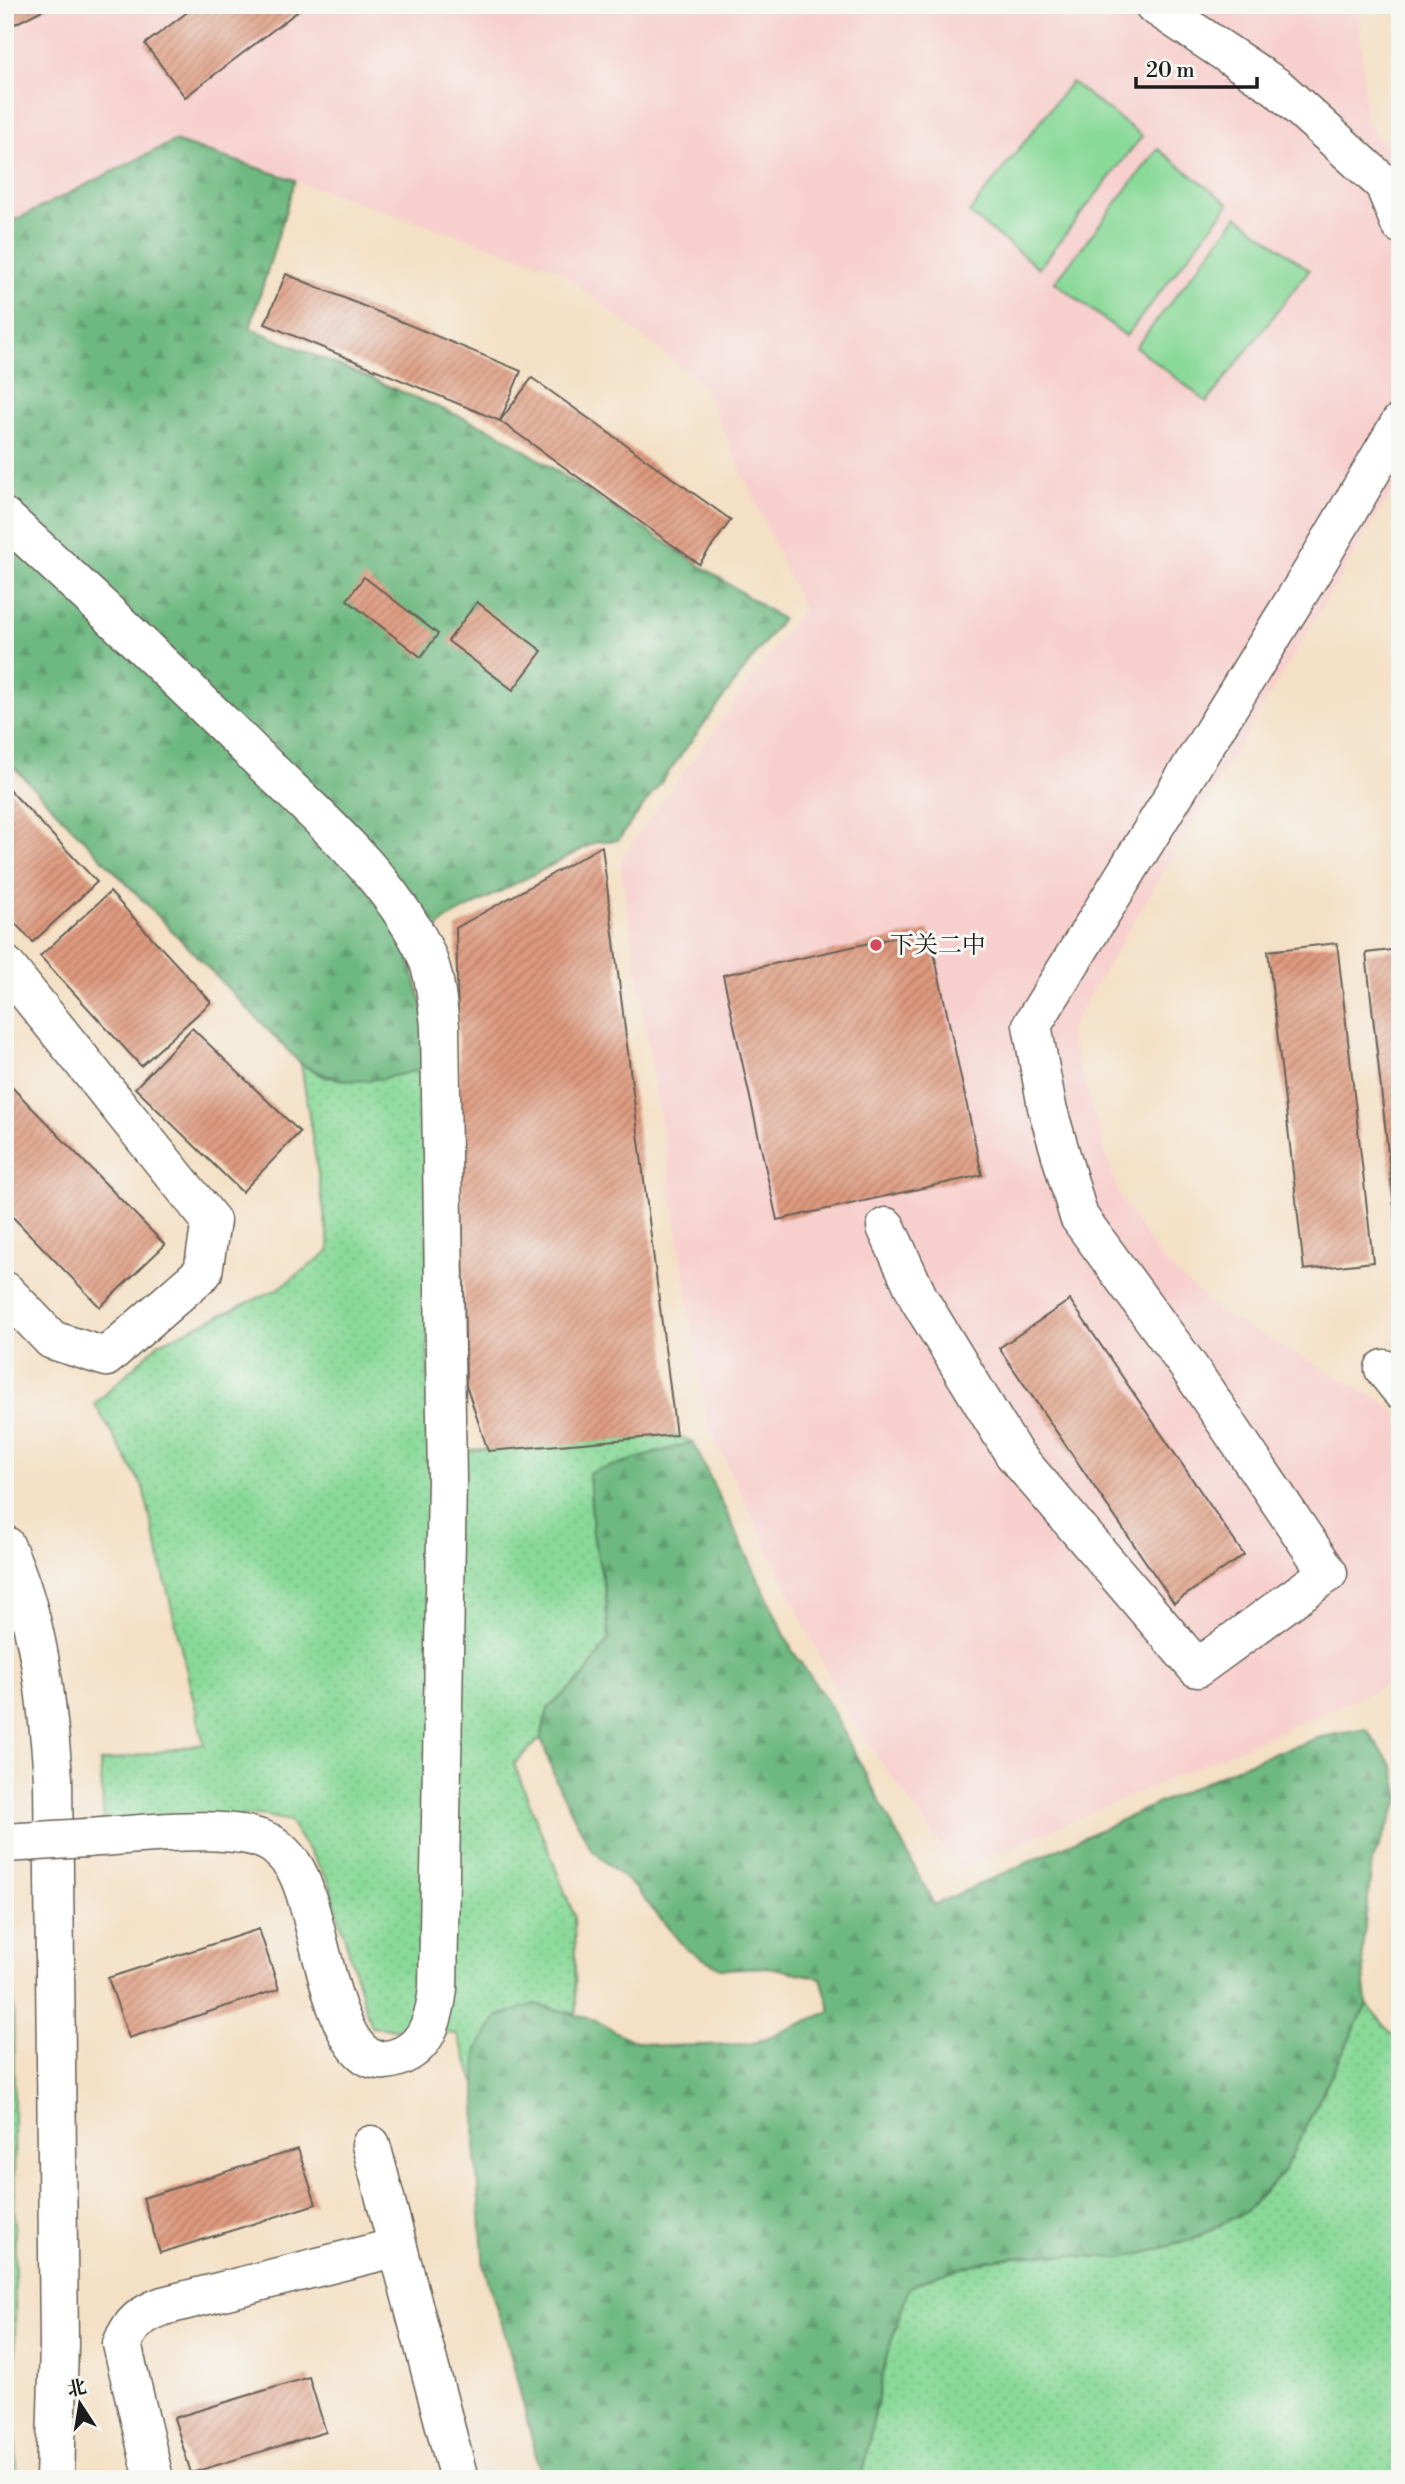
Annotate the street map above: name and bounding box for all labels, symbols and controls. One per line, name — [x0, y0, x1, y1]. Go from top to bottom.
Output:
scale bar — [1136, 46, 1256, 90]
text: 20 m — [1146, 58, 1195, 84]
place label: 下关二中 — [890, 931, 986, 961]
marker: 下关二中 — [868, 937, 884, 953]
north arrow — [46, 2368, 116, 2438]
text: 北 — [65, 2375, 88, 2402]

